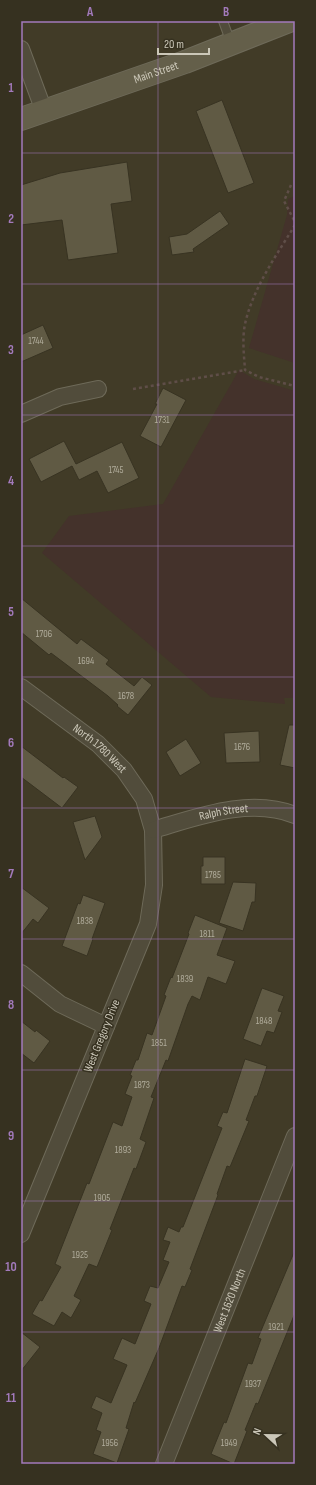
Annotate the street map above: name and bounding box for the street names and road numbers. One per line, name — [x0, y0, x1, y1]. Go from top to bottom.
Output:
street label: Main Street — [132, 57, 181, 87]
street label: North 1780 West — [70, 720, 130, 776]
street label: Ralph Street — [197, 800, 249, 824]
street label: West Gregory Drive — [81, 997, 123, 1075]
street label: West 1620 North — [210, 1266, 249, 1335]

